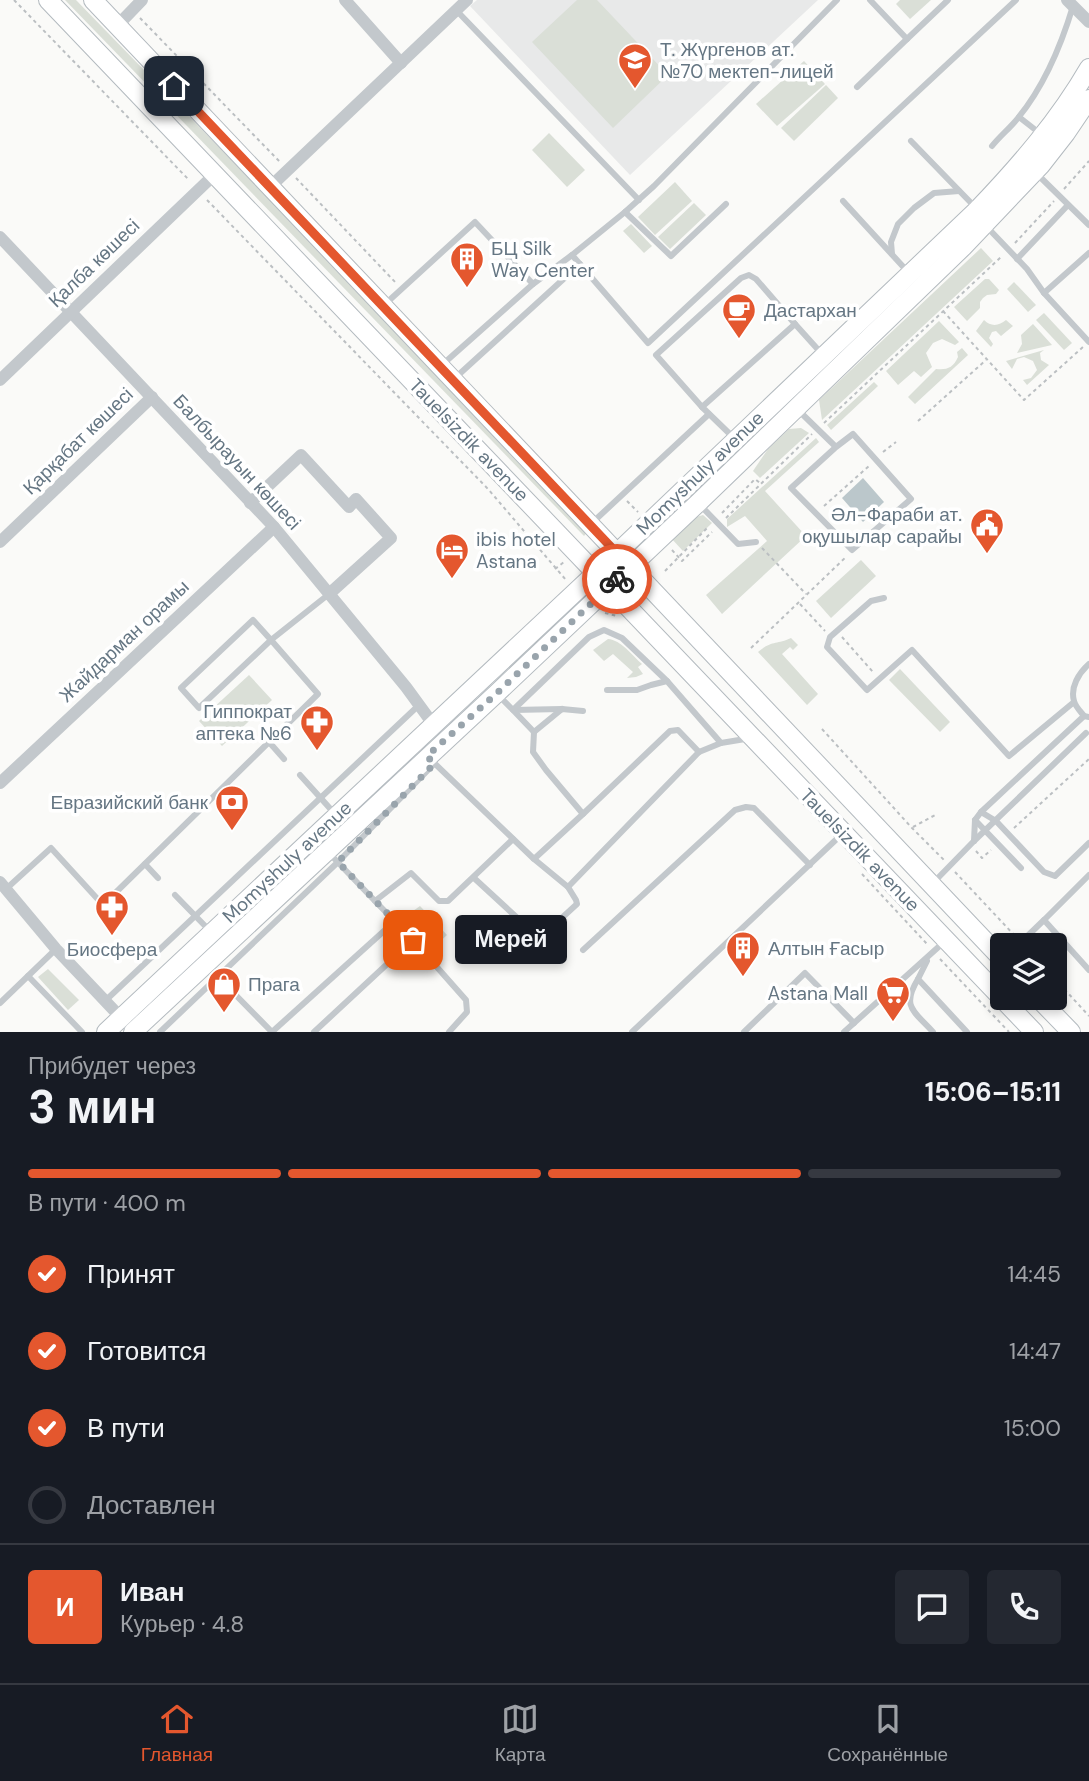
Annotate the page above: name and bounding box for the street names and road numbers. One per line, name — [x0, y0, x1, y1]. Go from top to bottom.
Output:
street label: Қалба көшесі — [43, 213, 145, 313]
street label: Tauelsizdik avenue — [404, 373, 534, 507]
street label: Қарқабат көшесі — [18, 382, 138, 500]
street label: Балбырауын көшесі — [168, 389, 306, 535]
street label: Momyshuly avenue — [631, 406, 769, 540]
street label: Жайдарман орамы — [54, 574, 194, 708]
street label: Tauelsizdik avenue — [795, 783, 925, 917]
street label: Momyshuly avenue — [217, 796, 357, 928]

